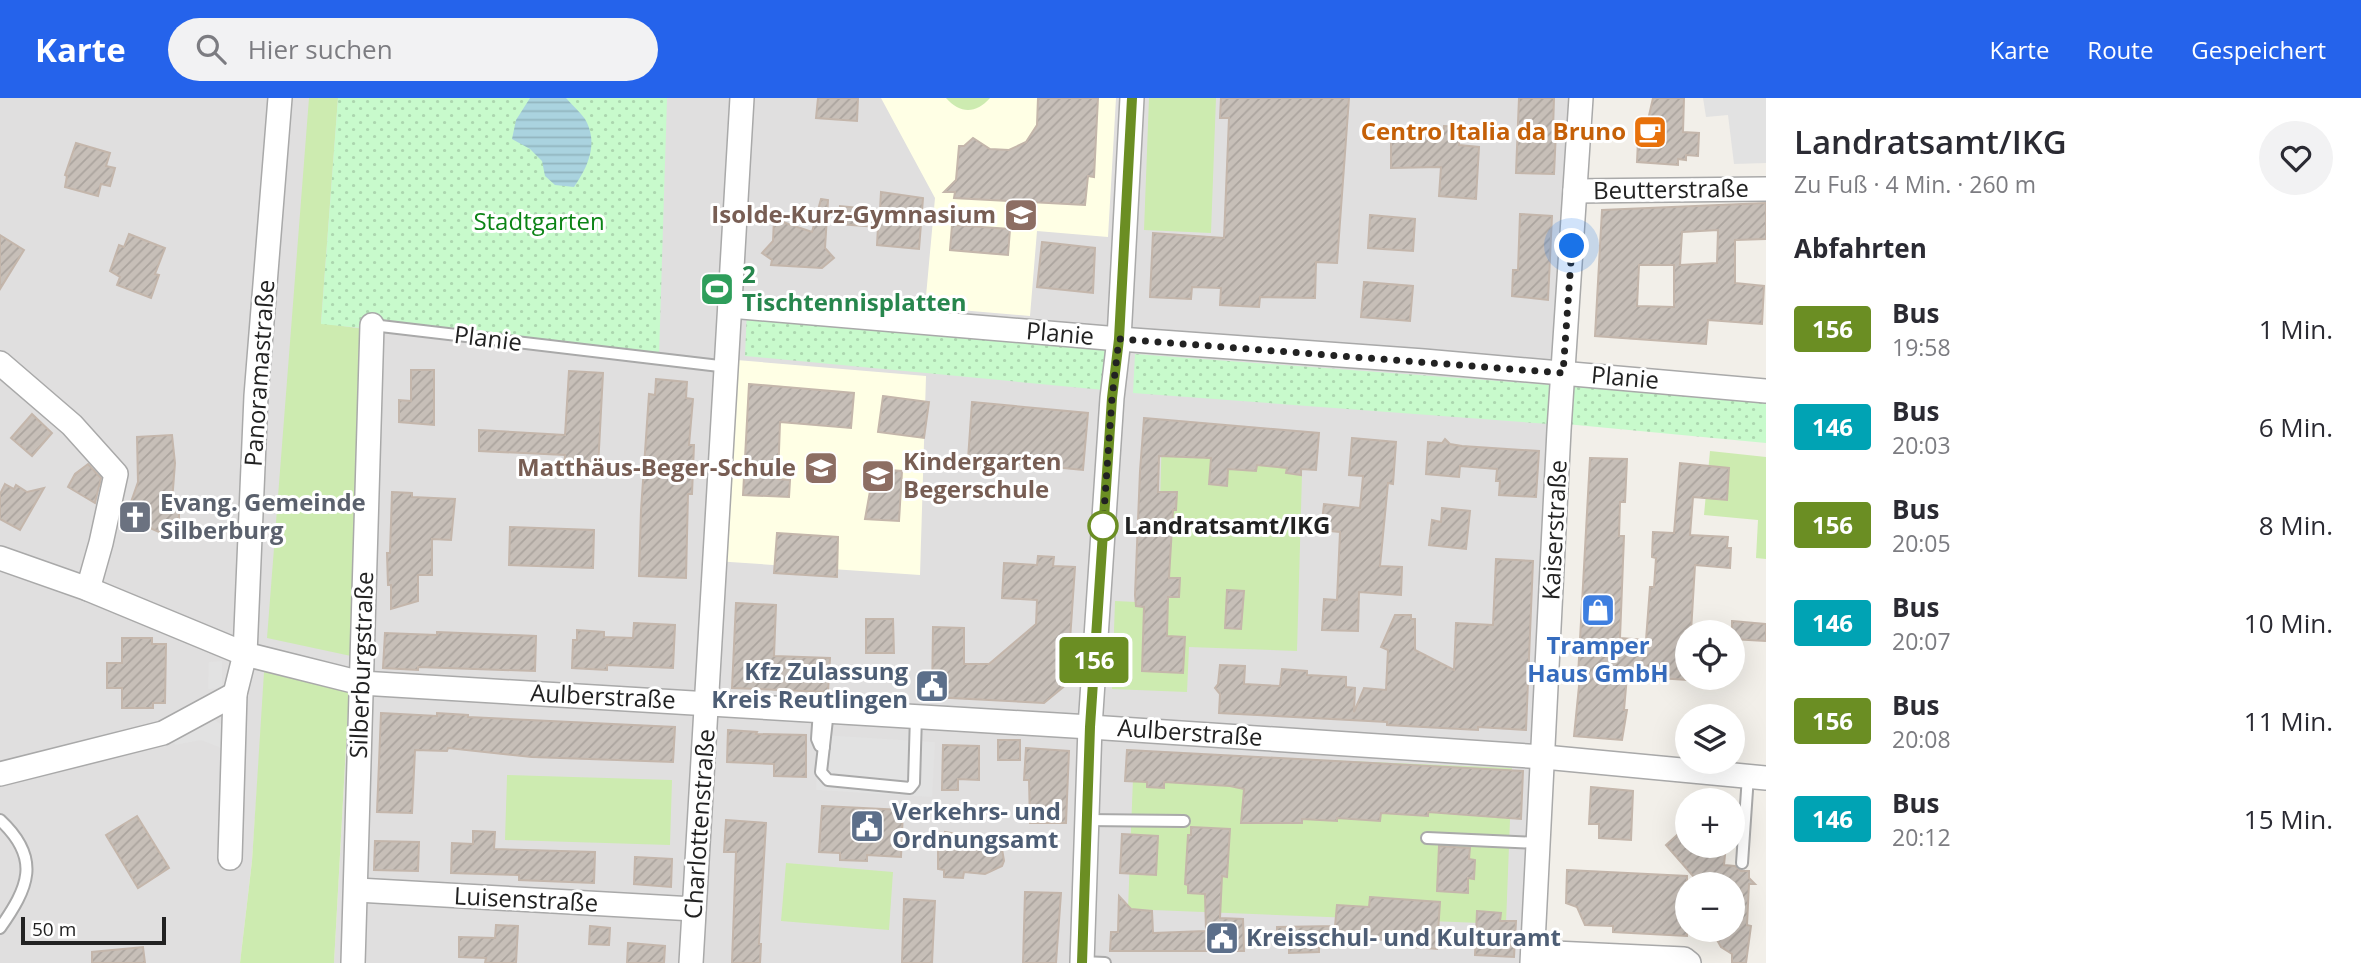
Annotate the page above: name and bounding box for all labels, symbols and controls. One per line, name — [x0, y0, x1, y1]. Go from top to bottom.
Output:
search box — [168, 18, 658, 81]
text: Karte — [35, 27, 126, 72]
icon: search — [192, 30, 230, 68]
text: Hier suchen — [248, 31, 393, 67]
text: Karte — [1989, 33, 2049, 66]
text: Route — [2087, 33, 2153, 66]
text: Gespeichert — [2191, 33, 2326, 66]
cafe icon: Centro Italia da Bruno — [1631, 113, 1669, 151]
place label: Centro Italia da Bruno — [1361, 114, 1626, 147]
text: Landratsamt/IKG — [1794, 119, 2067, 164]
button: heart — [2259, 121, 2333, 195]
text: Zu Fuß · 4 Min. · 260 m — [1794, 168, 2036, 200]
street label: Beutterstraße — [1593, 171, 1749, 206]
school or university icon: Isolde-Kurz-Gymnasium — [1002, 196, 1040, 234]
place label: Isolde-Kurz-Gymnasium — [711, 197, 996, 230]
park label: Stadtgarten — [473, 204, 605, 237]
your location — [1554, 228, 1589, 263]
text: Abfahrten — [1794, 230, 1927, 266]
place label: 2 Tischtennisplatten — [742, 257, 966, 318]
sports icon: 2 Tischtennisplatten — [698, 270, 736, 308]
street label: Panoramastraße — [236, 278, 281, 467]
text: Bus — [1892, 295, 1939, 331]
text: 1 Min. — [2259, 311, 2333, 347]
text: 156 — [1812, 312, 1853, 345]
street label: Planie — [1025, 313, 1095, 352]
street label: Planie — [452, 317, 524, 358]
text: 19:58 — [1892, 331, 1951, 363]
street label: Planie — [1590, 357, 1660, 396]
text: Bus — [1892, 393, 1939, 429]
text: 6 Min. — [2259, 409, 2333, 445]
text: 146 — [1812, 410, 1853, 443]
text: 20:03 — [1892, 429, 1951, 461]
place label: Kindergarten Begerschule — [903, 444, 1062, 505]
school or university icon: Matthäus-Beger-Schule — [802, 449, 840, 487]
place label: Matthäus-Beger-Schule — [517, 450, 796, 483]
school or university icon: Kindergarten Begerschule — [859, 457, 897, 495]
street label: Kaiserstraße — [1533, 459, 1574, 601]
place label: Evang. Gemeinde Silberburg — [160, 485, 366, 546]
text: Bus — [1892, 491, 1939, 527]
church icon: Evang. Gemeinde Silberburg — [116, 498, 154, 536]
text: 8 Min. — [2259, 507, 2333, 543]
place label: Landratsamt/IKG — [1124, 508, 1330, 541]
text: 156 — [1812, 508, 1853, 541]
marker: Landratsamt/IKG — [1088, 511, 1118, 541]
text: 20:05 — [1892, 527, 1951, 559]
street label: Silberburgstraße — [341, 571, 380, 759]
text: Bus — [1892, 589, 1939, 625]
shop icon: Tramper Haus GmbH — [1579, 591, 1617, 629]
text: 10 Min. — [2244, 605, 2333, 641]
text: 146 — [1812, 606, 1853, 639]
map controls — [1675, 620, 1745, 942]
button: locate — [1675, 620, 1745, 690]
text: 20:07 — [1892, 625, 1951, 657]
place label: Tramper Haus GmbH — [1527, 628, 1669, 689]
line badge: 156 — [1054, 637, 1134, 683]
text: 156 — [1073, 643, 1115, 676]
place label: Kfz Zulassung Kreis Reutlingen — [711, 654, 908, 715]
public building icon: Kfz Zulassung Kreis Reutlingen — [913, 667, 951, 705]
street label: Aulberstraße — [530, 675, 677, 716]
text: Bus — [1892, 687, 1939, 723]
text: 11 Min. — [2244, 703, 2333, 739]
button: layers — [1675, 704, 1745, 774]
text: 156 — [1812, 704, 1853, 737]
street label: Aulberstraße — [1116, 710, 1264, 753]
text: 20:08 — [1892, 723, 1951, 755]
street label: Charlottenstraße — [675, 728, 722, 920]
text: Bus — [1892, 785, 1939, 821]
button: + — [1675, 788, 1745, 858]
place label: Verkehrs- und Ordnungsamt — [892, 794, 1061, 855]
text: 15 Min. — [2244, 801, 2333, 837]
text: 146 — [1812, 802, 1853, 835]
public building icon: Verkehrs- und Ordnungsamt — [848, 807, 886, 845]
text: 20:12 — [1892, 821, 1951, 853]
button: − — [1675, 872, 1745, 942]
street label: Luisenstraße — [453, 878, 599, 919]
scale bar — [21, 914, 166, 946]
text: 50 m — [32, 916, 76, 942]
public building icon: Kreisschul- und Kulturamt — [1203, 919, 1241, 957]
place label: Kreisschul- und Kulturamt — [1246, 920, 1561, 953]

